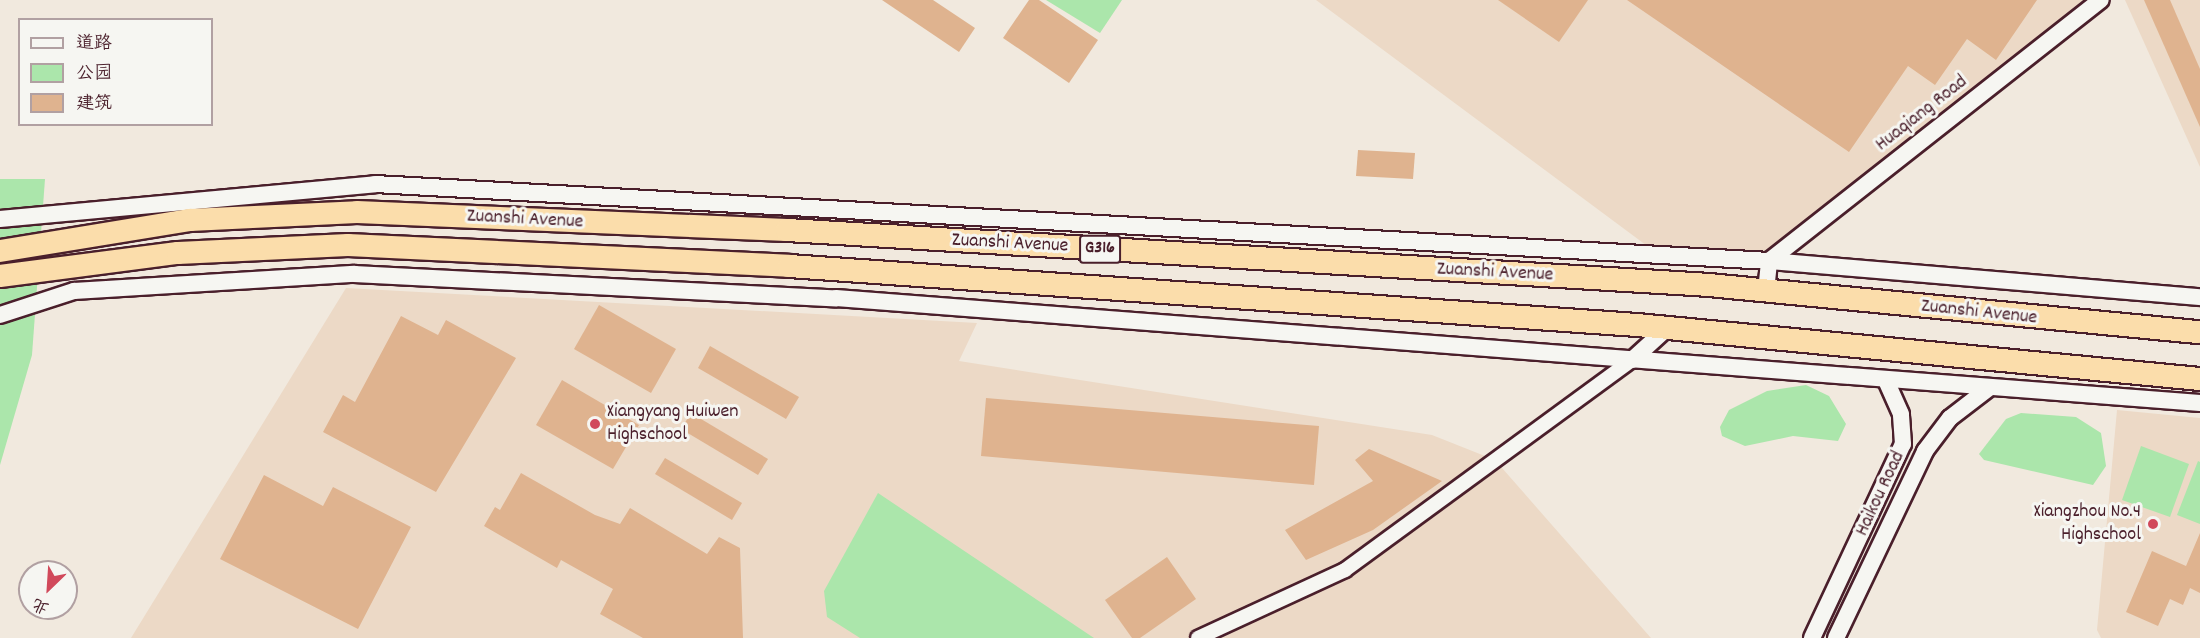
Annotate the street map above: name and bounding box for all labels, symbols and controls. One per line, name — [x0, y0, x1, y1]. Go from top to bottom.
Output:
legend — [18, 18, 213, 126]
text: 道路 — [76, 32, 112, 57]
text: 公园 — [76, 62, 112, 87]
street label: Huaqiang Road — [1871, 71, 1973, 157]
text: 建筑 — [76, 92, 112, 117]
street label: Zuanshi Avenue — [466, 205, 584, 235]
street label: Zuanshi Avenue — [951, 229, 1069, 259]
road number: G316 — [1079, 234, 1121, 264]
street label: Zuanshi Avenue — [1436, 258, 1554, 288]
street label: Zuanshi Avenue — [1920, 295, 2038, 331]
place label: Xiangyang Huiwen Highschool — [607, 400, 739, 447]
marker: Xiangyang Huiwen Highschool — [588, 417, 602, 431]
street label: Haikou Road — [1851, 448, 1911, 540]
place label: Xiangzhou No.4 Highschool — [2034, 500, 2141, 547]
marker: Xiangzhou No.4 Highschool — [2146, 517, 2160, 531]
north arrow — [18, 560, 78, 620]
text: 北 — [29, 591, 53, 619]

